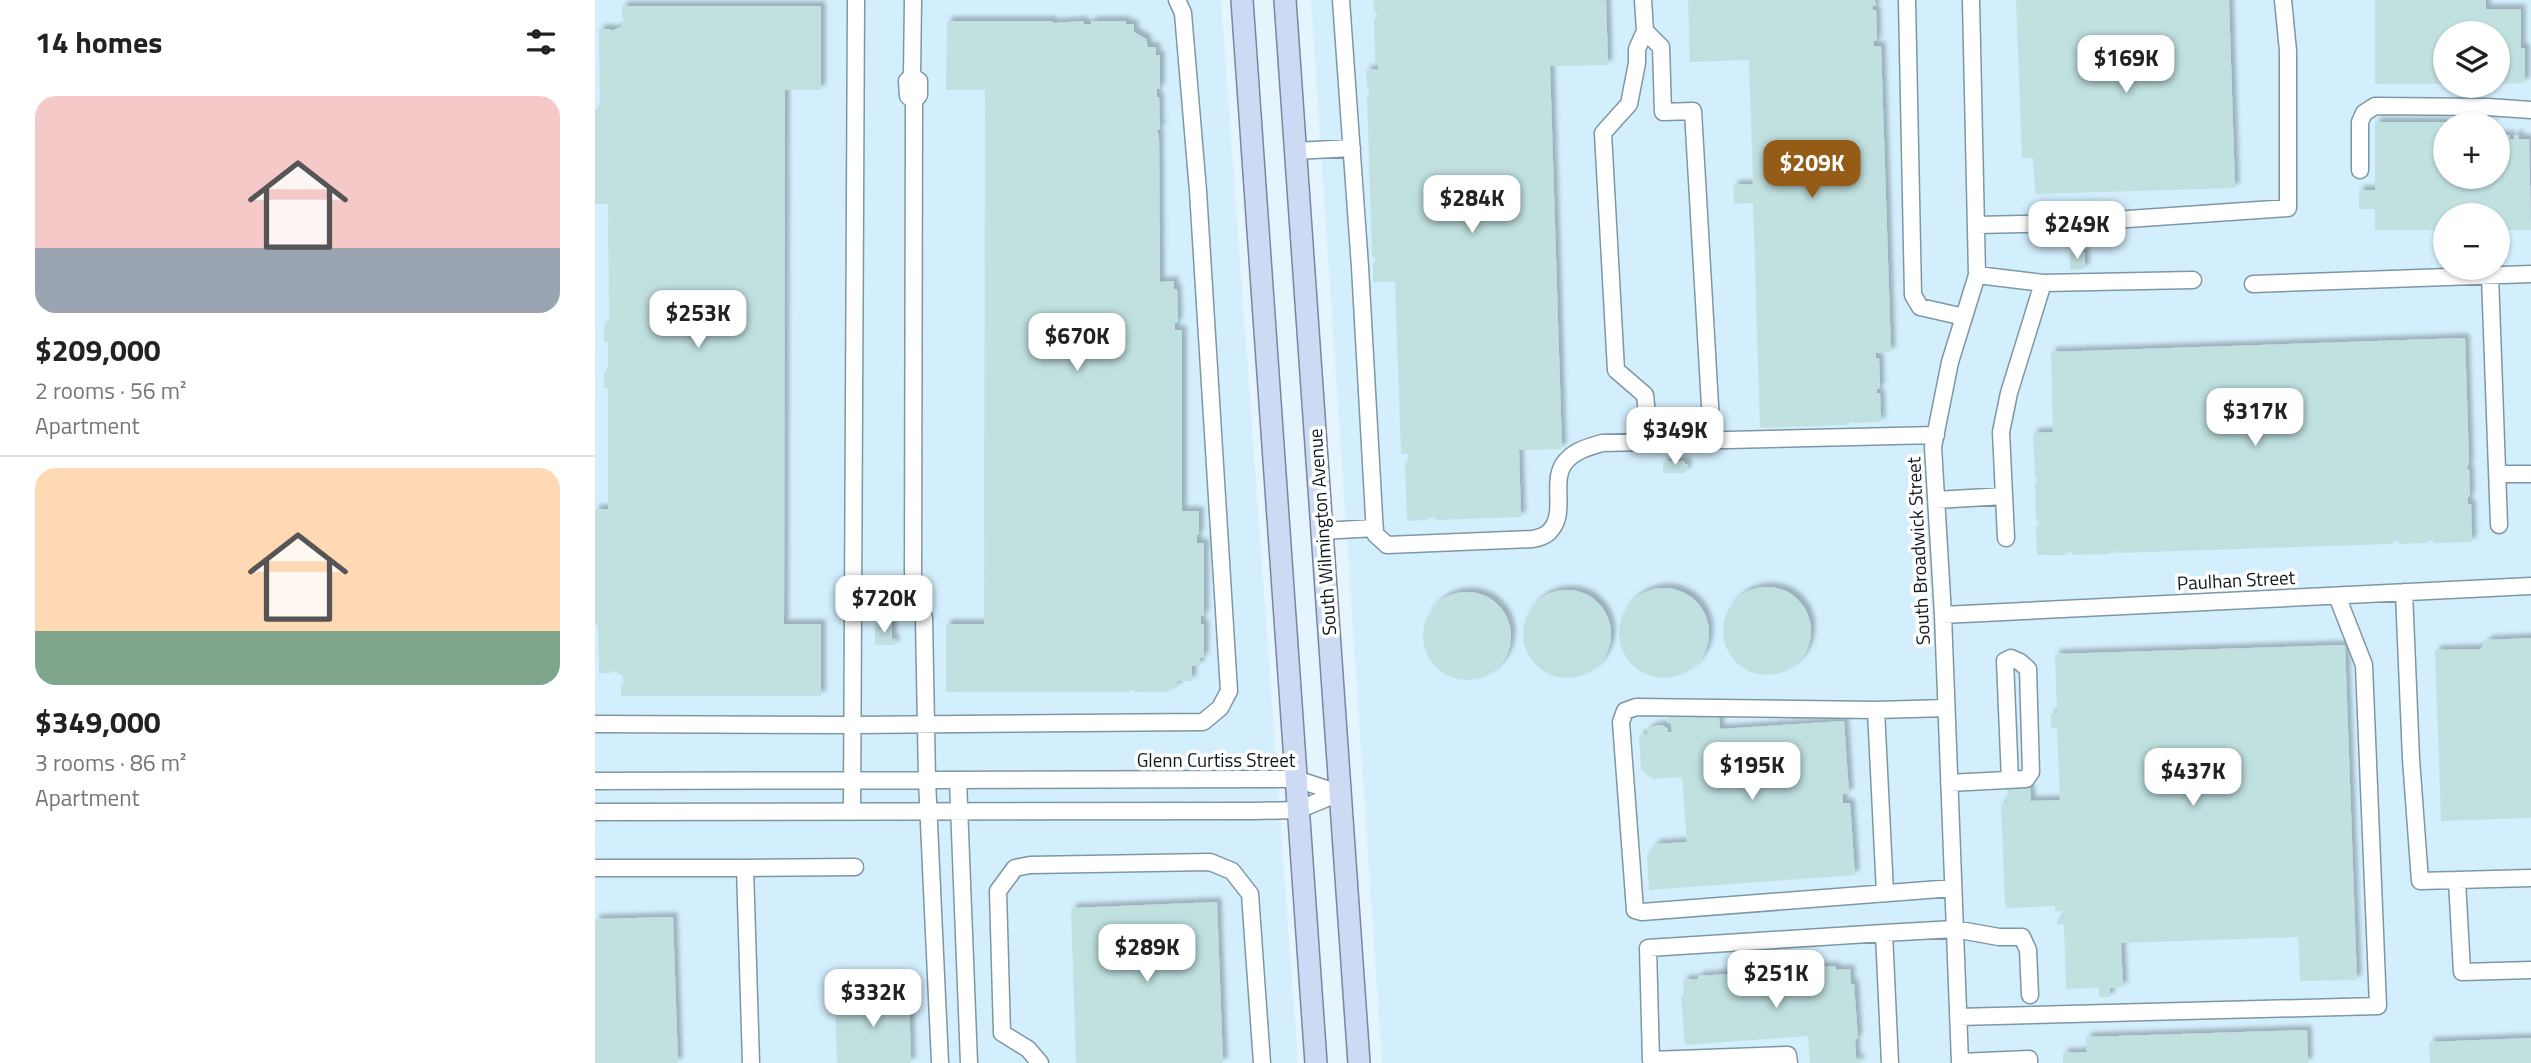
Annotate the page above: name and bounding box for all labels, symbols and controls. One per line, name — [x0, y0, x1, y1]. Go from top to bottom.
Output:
text: 14 homes — [35, 19, 162, 65]
map controls — [2433, 21, 2510, 280]
button: layers — [2433, 21, 2510, 98]
icon: filters — [522, 23, 560, 61]
pin: $169K — [2077, 36, 2175, 95]
text: $169K — [2093, 40, 2159, 75]
button: + — [2433, 112, 2510, 189]
pin: $209K — [1763, 140, 1861, 200]
icon: home — [235, 142, 361, 268]
text: $209K — [1779, 145, 1845, 180]
pin: $284K — [1423, 176, 1521, 235]
text: $284K — [1439, 180, 1505, 215]
pin: $249K — [2028, 202, 2126, 261]
button: − — [2433, 203, 2510, 280]
text: $249K — [2044, 206, 2110, 241]
pin: $253K — [649, 290, 747, 350]
text: $253K — [665, 295, 731, 330]
pin: $670K — [1028, 314, 1126, 373]
text: $670K — [1044, 318, 1110, 353]
text: $209,000 — [35, 327, 161, 373]
text: 2 rooms · 56 m² — [35, 373, 186, 408]
pin: $317K — [2206, 388, 2304, 448]
text: $317K — [2222, 393, 2288, 428]
pin: $349K — [1626, 407, 1724, 467]
text: Apartment — [35, 408, 140, 443]
text: $349K — [1642, 412, 1708, 447]
street label: South Wilmington Avenue — [1300, 428, 1343, 636]
street label: South Broadwick Street — [1898, 456, 1937, 646]
icon: home — [235, 514, 361, 640]
street label: Paulhan Street — [2176, 562, 2296, 597]
pin: $720K — [835, 576, 933, 635]
text: $720K — [851, 580, 917, 615]
text: $349,000 — [35, 699, 161, 745]
pin: $195K — [1703, 742, 1801, 802]
text: 3 rooms · 86 m² — [35, 745, 186, 780]
street label: Glenn Curtiss Street — [1137, 745, 1296, 774]
text: $195K — [1719, 747, 1785, 782]
pin: $437K — [2144, 748, 2242, 808]
text: $437K — [2160, 753, 2226, 788]
text: Apartment — [35, 780, 140, 815]
pin: $289K — [1098, 925, 1196, 984]
text: $289K — [1114, 929, 1180, 964]
pin: $251K — [1727, 950, 1825, 1010]
text: $251K — [1743, 955, 1809, 990]
pin: $332K — [824, 970, 922, 1029]
text: $332K — [840, 974, 906, 1009]

